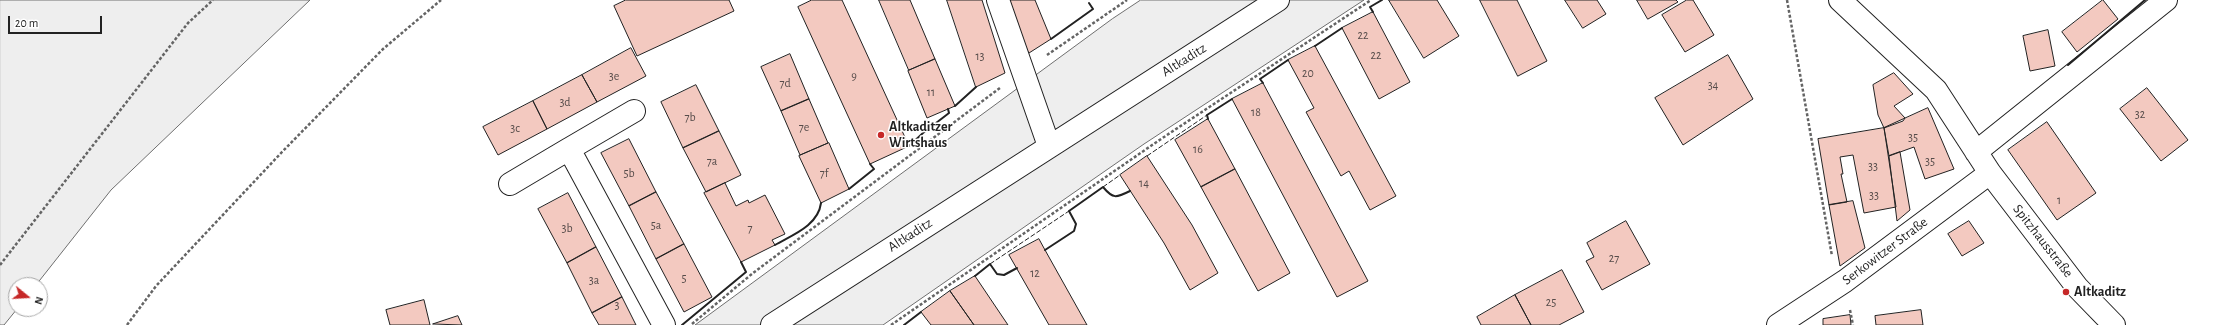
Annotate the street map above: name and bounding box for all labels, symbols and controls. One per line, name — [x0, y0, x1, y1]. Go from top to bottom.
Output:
scale bar — [10, 8, 104, 34]
text: 20 m — [15, 17, 38, 29]
house number: 22 — [1358, 28, 1368, 42]
street label: Altkaditz — [1159, 40, 1209, 80]
house number: 22 — [1371, 48, 1381, 62]
house number: 13 — [975, 49, 985, 63]
house number: 20 — [1302, 66, 1314, 80]
house number: 3e — [609, 69, 619, 83]
house number: 9 — [851, 69, 857, 83]
house number: 7d — [779, 76, 791, 90]
house number: 34 — [1708, 78, 1718, 92]
house number: 11 — [927, 85, 935, 99]
house number: 3d — [559, 95, 571, 109]
house number: 18 — [1251, 105, 1261, 119]
house number: 32 — [2135, 107, 2145, 121]
house number: 7b — [684, 110, 696, 124]
place label: Altkaditzer Wirtshaus — [889, 119, 952, 152]
house number: 7e — [799, 120, 809, 134]
house number: 3c — [510, 121, 520, 135]
marker: Altkaditzer Wirtshaus — [876, 130, 886, 140]
house number: 35 — [1908, 130, 1918, 144]
house number: 16 — [1193, 142, 1203, 156]
house number: 7a — [707, 154, 717, 168]
house number: 35 — [1925, 154, 1935, 168]
house number: 33 — [1868, 159, 1878, 173]
house number: 5b — [623, 166, 635, 180]
house number: 7f — [820, 166, 828, 180]
house number: 14 — [1139, 176, 1149, 190]
house number: 33 — [1869, 188, 1879, 202]
house number: 1 — [2057, 193, 2061, 207]
street label: Spitzhausstraße — [2009, 201, 2077, 281]
street label: Serkowitzer Straße — [1839, 213, 1931, 289]
street label: Altkaditz — [885, 214, 935, 256]
house number: 5a — [651, 218, 661, 232]
house number: 3b — [561, 221, 573, 235]
house number: 7 — [747, 221, 753, 235]
house number: 27 — [1609, 251, 1619, 265]
house number: 12 — [1030, 266, 1040, 280]
house number: 5 — [681, 271, 687, 285]
house number: 3a — [589, 273, 599, 287]
north arrow — [8, 277, 48, 317]
place label: Altkaditz — [2074, 284, 2126, 300]
marker: Altkaditz — [2061, 287, 2071, 297]
text: N — [33, 295, 45, 306]
house number: 25 — [1546, 295, 1556, 309]
house number: 3 — [615, 298, 619, 312]

